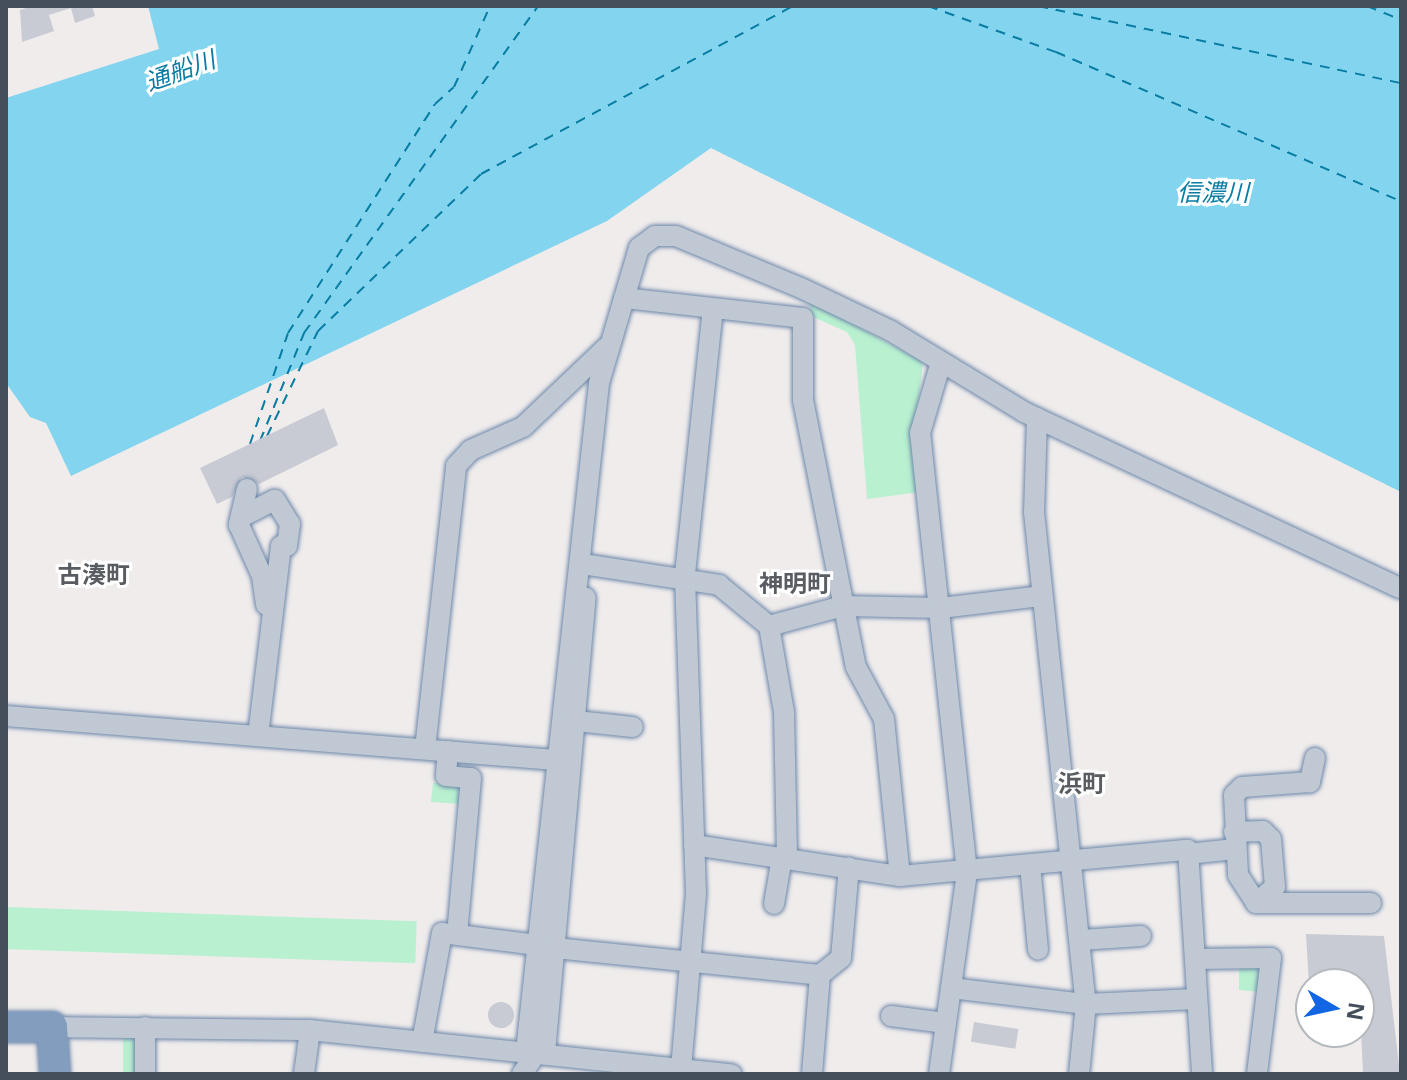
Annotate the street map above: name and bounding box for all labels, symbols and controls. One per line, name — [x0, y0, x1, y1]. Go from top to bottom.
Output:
water label: 通船川 — [141, 44, 219, 96]
water label: 信濃川 — [1177, 178, 1249, 206]
district label: 古湊町 — [58, 560, 130, 588]
district label: 神明町 — [759, 569, 831, 597]
district label: 浜町 — [1058, 769, 1106, 797]
north arrow — [1295, 968, 1375, 1048]
text: N — [1341, 1000, 1373, 1023]

